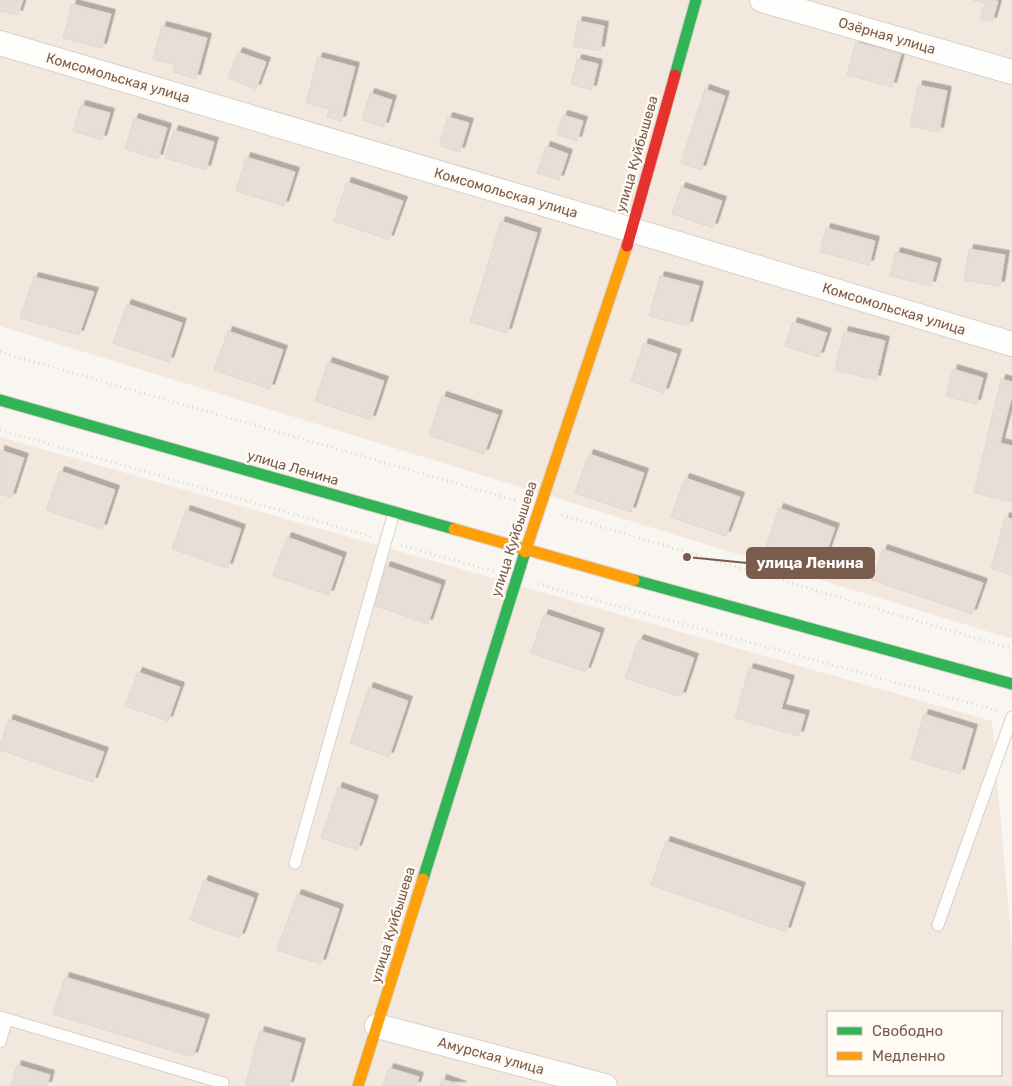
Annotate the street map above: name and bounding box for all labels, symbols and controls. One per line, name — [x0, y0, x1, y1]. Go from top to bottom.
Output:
street label: Озёрная улица — [836, 14, 938, 58]
street label: Комсомольская улица — [44, 49, 192, 107]
street label: улица Куйбышева — [612, 94, 662, 214]
street label: Комсомольская улица — [432, 164, 580, 222]
street label: Комсомольская улица — [820, 279, 968, 339]
street label: улица Ленина — [245, 447, 341, 489]
street label: улица Куйбышева — [487, 479, 541, 599]
callout: улица Ленина — [747, 548, 874, 578]
text: улица Ленина — [756, 554, 864, 572]
street label: улица Куйбышева — [367, 865, 419, 985]
legend — [827, 1011, 1002, 1076]
text: Свободно — [872, 1022, 943, 1040]
street label: Амурская улица — [436, 1034, 546, 1078]
text: Медленно — [872, 1047, 945, 1065]

